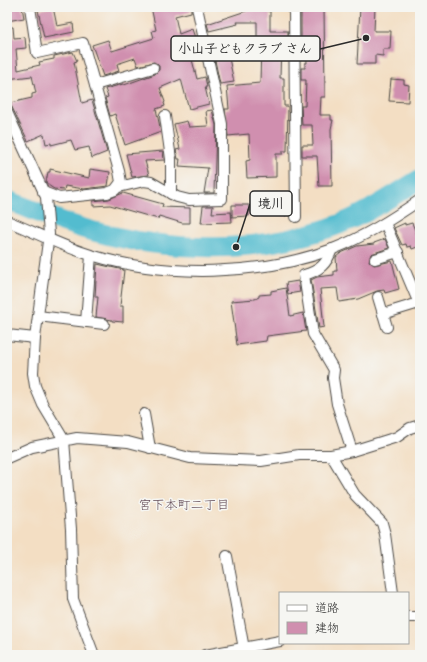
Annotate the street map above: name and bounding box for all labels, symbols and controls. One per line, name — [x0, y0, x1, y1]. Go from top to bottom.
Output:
callout: 小山子どもクラブ さん — [171, 36, 320, 61]
text: 小山子どもクラブ さん — [178, 37, 312, 60]
callout: 境川 — [250, 191, 292, 216]
text: 境川 — [258, 192, 284, 215]
district label: 宮下本町二丁目 — [138, 493, 230, 516]
legend — [279, 592, 409, 644]
text: 道路 — [315, 597, 339, 619]
text: 建物 — [315, 617, 339, 639]

